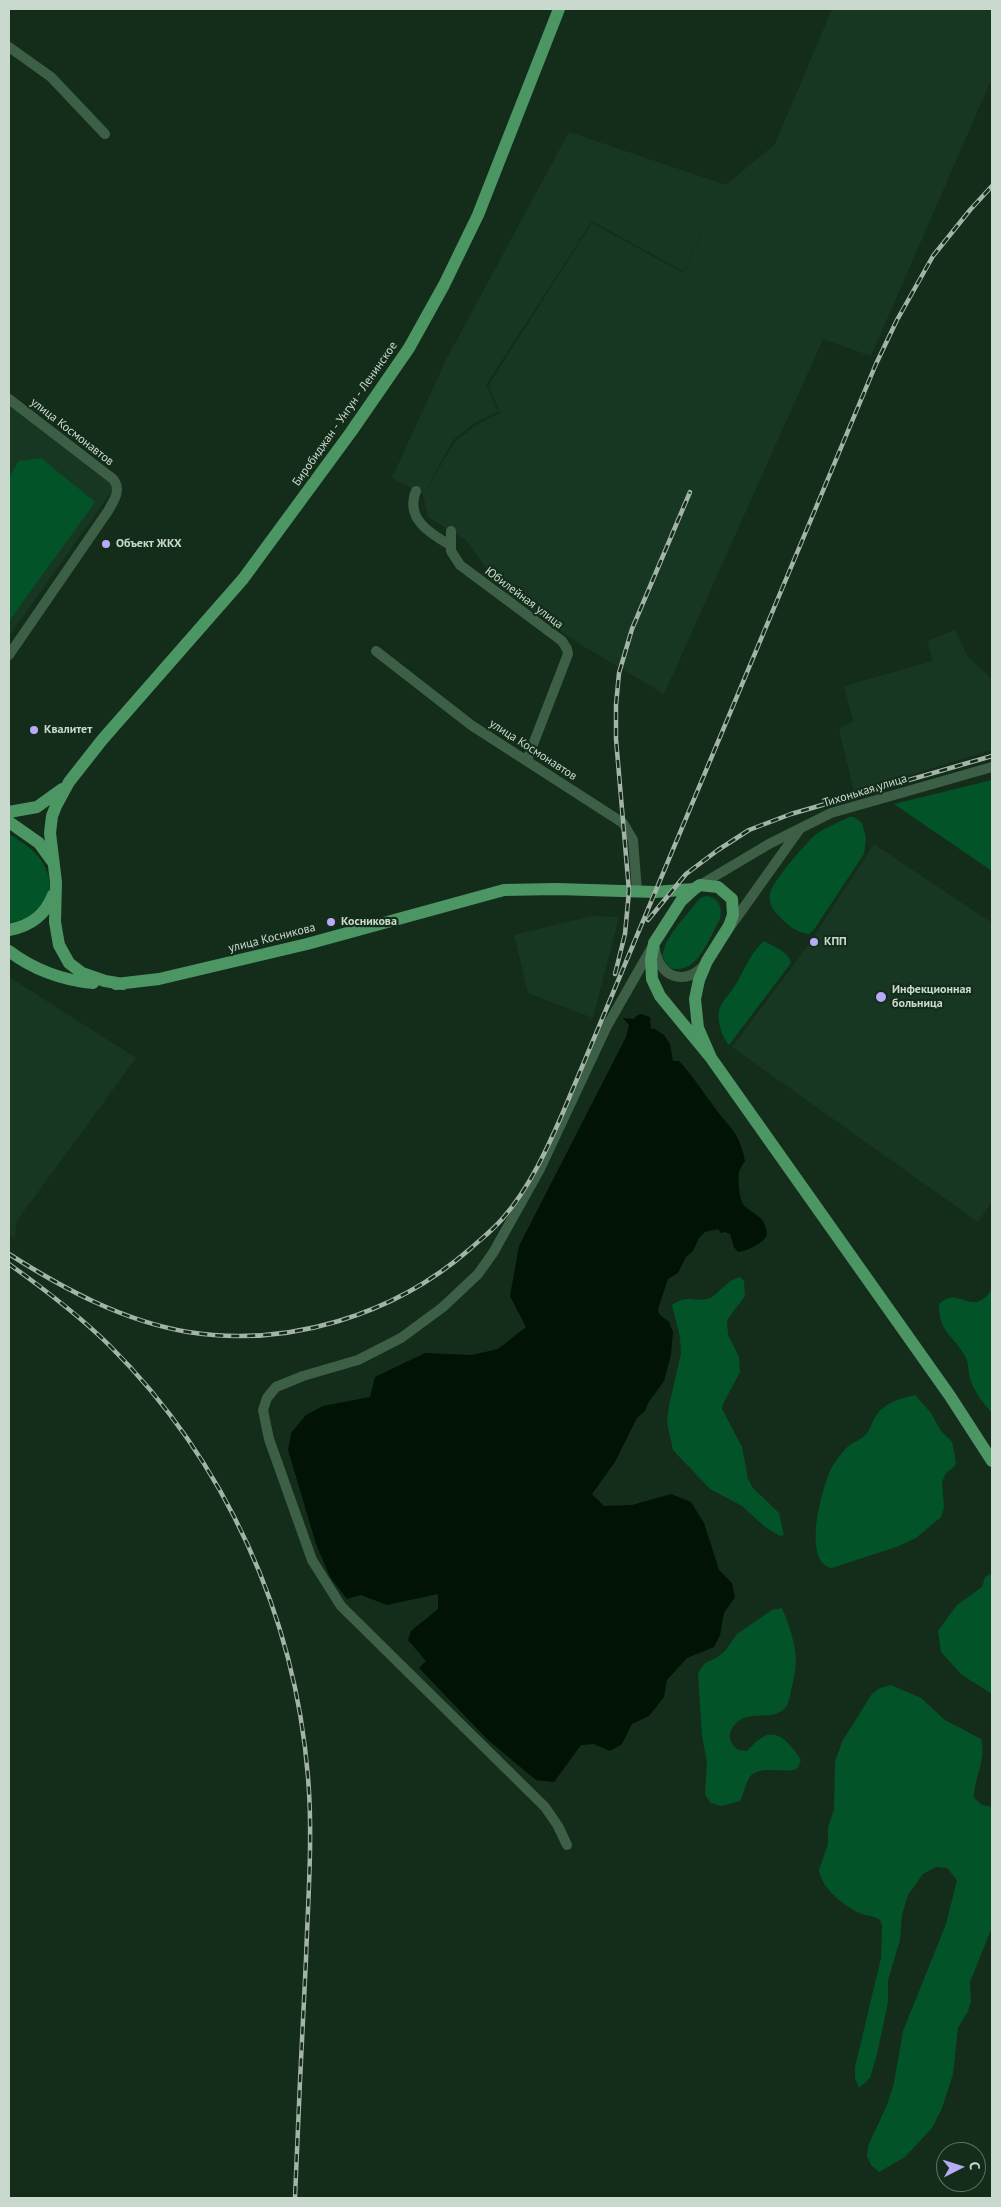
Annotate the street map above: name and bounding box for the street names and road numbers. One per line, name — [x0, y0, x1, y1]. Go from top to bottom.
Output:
street label: Биробиджан - Унгун - Ленинское — [289, 339, 401, 489]
street label: улица Космонавтов — [27, 395, 117, 469]
street label: Юбилейная улица — [482, 564, 566, 632]
street label: улица Космонавтов — [486, 716, 580, 784]
street label: Тихонькая улица — [821, 771, 909, 811]
street label: улица Косникова — [227, 920, 317, 956]

